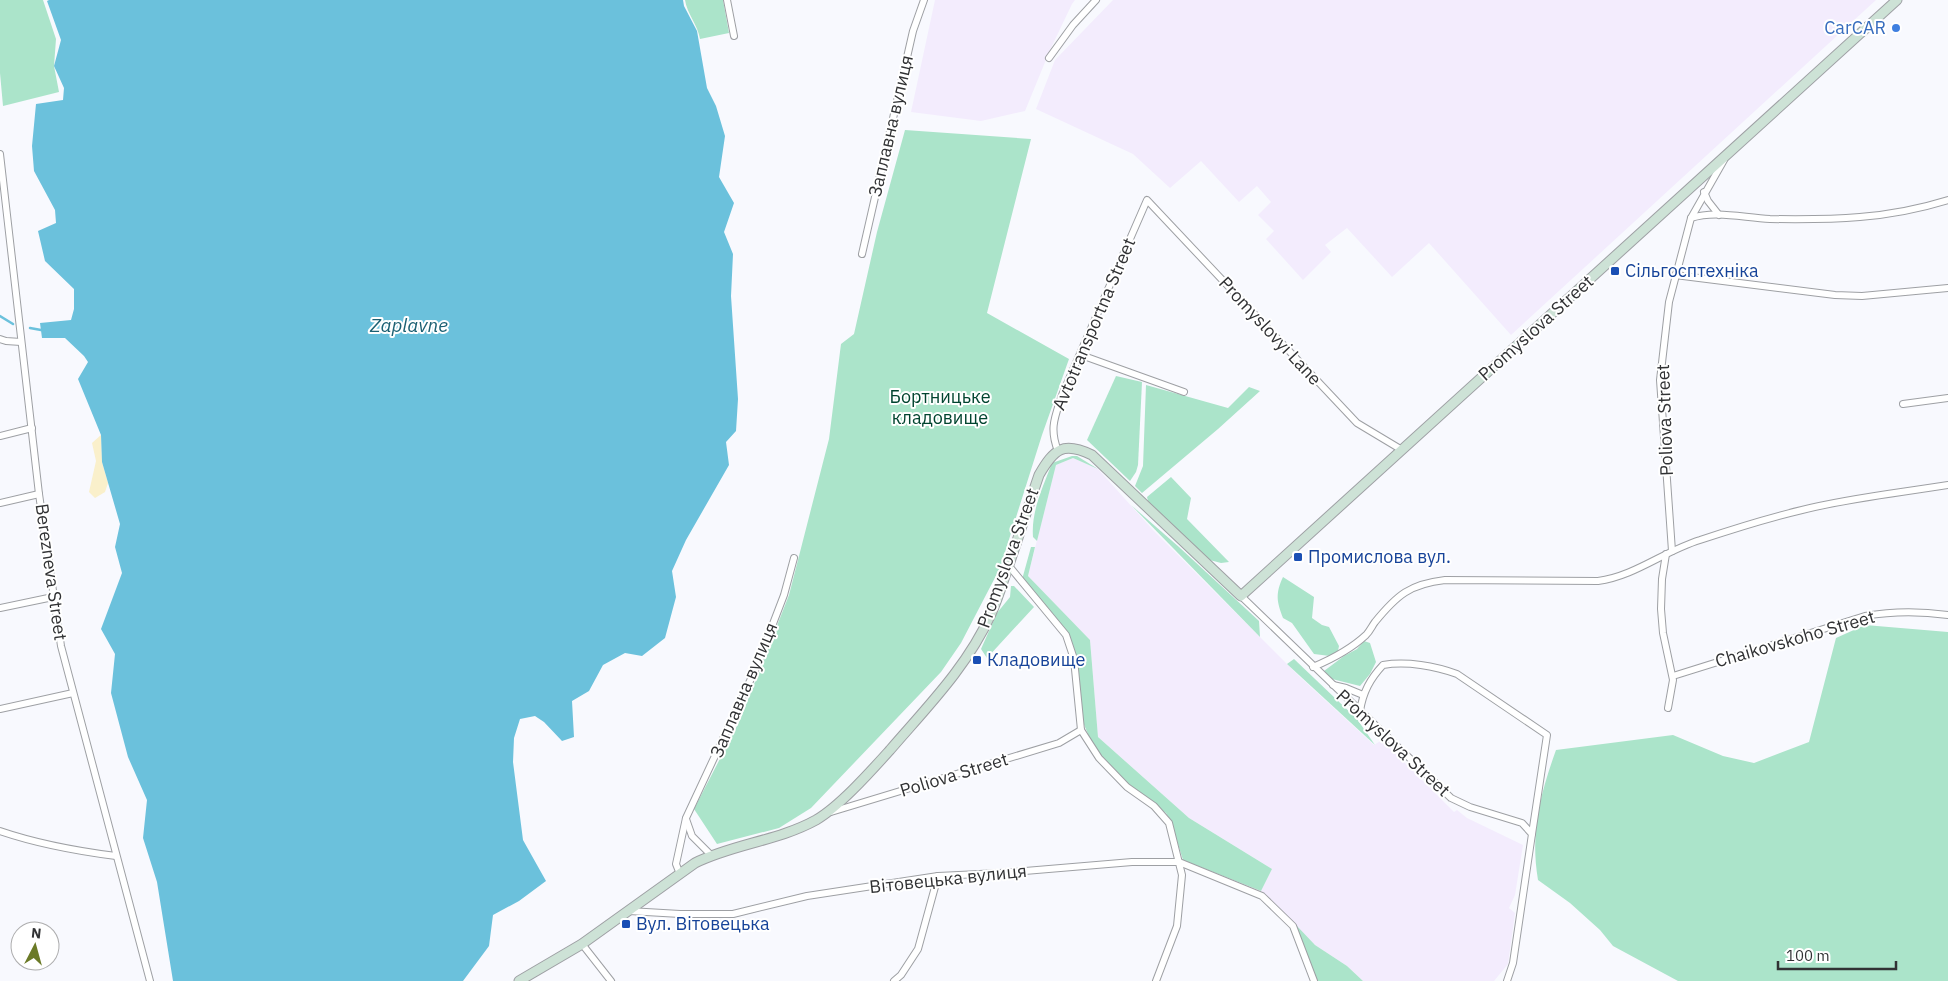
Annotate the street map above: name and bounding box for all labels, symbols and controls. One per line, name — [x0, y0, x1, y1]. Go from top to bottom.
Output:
place label: CarCAR — [1824, 16, 1886, 39]
marker: CarCAR — [1890, 22, 1902, 34]
street label: Заплавна вулиця — [863, 53, 918, 199]
street label: Avtotransportna Street — [1047, 234, 1140, 413]
place label: Сільгосптехніка — [1625, 259, 1759, 282]
marker: Сільгосптехніка — [1609, 265, 1621, 277]
street label: Promyslova Street — [1473, 270, 1598, 385]
street label: Promyslovyi Lane — [1214, 271, 1327, 390]
water label: Zaplavne — [369, 313, 448, 337]
street label: Poliova Street — [1651, 364, 1678, 476]
park label: Бортницьке кладовище — [889, 385, 991, 429]
street label: Promyslova Street — [972, 485, 1044, 631]
street label: Berezneva Street — [30, 502, 72, 642]
place label: Промислова вул. — [1308, 545, 1451, 568]
marker: Промислова вул. — [1292, 551, 1304, 563]
street label: Chaikovskoho Street — [1712, 605, 1878, 672]
street label: Заплавна вулиця — [705, 619, 782, 761]
place label: Кладовище — [987, 648, 1086, 671]
marker: Кладовище — [971, 654, 983, 666]
street label: Promyslova Street — [1332, 684, 1455, 801]
street label: Poliova Street — [897, 747, 1011, 802]
street label: Вітовецька вулиця — [868, 859, 1028, 898]
place label: Вул. Вітовецька — [636, 912, 770, 935]
marker: Вул. Вітовецька — [620, 918, 632, 930]
north arrow — [10, 921, 60, 971]
text: N — [30, 924, 42, 943]
scale bar — [1778, 938, 1896, 970]
text: 100 m — [1786, 946, 1830, 965]

